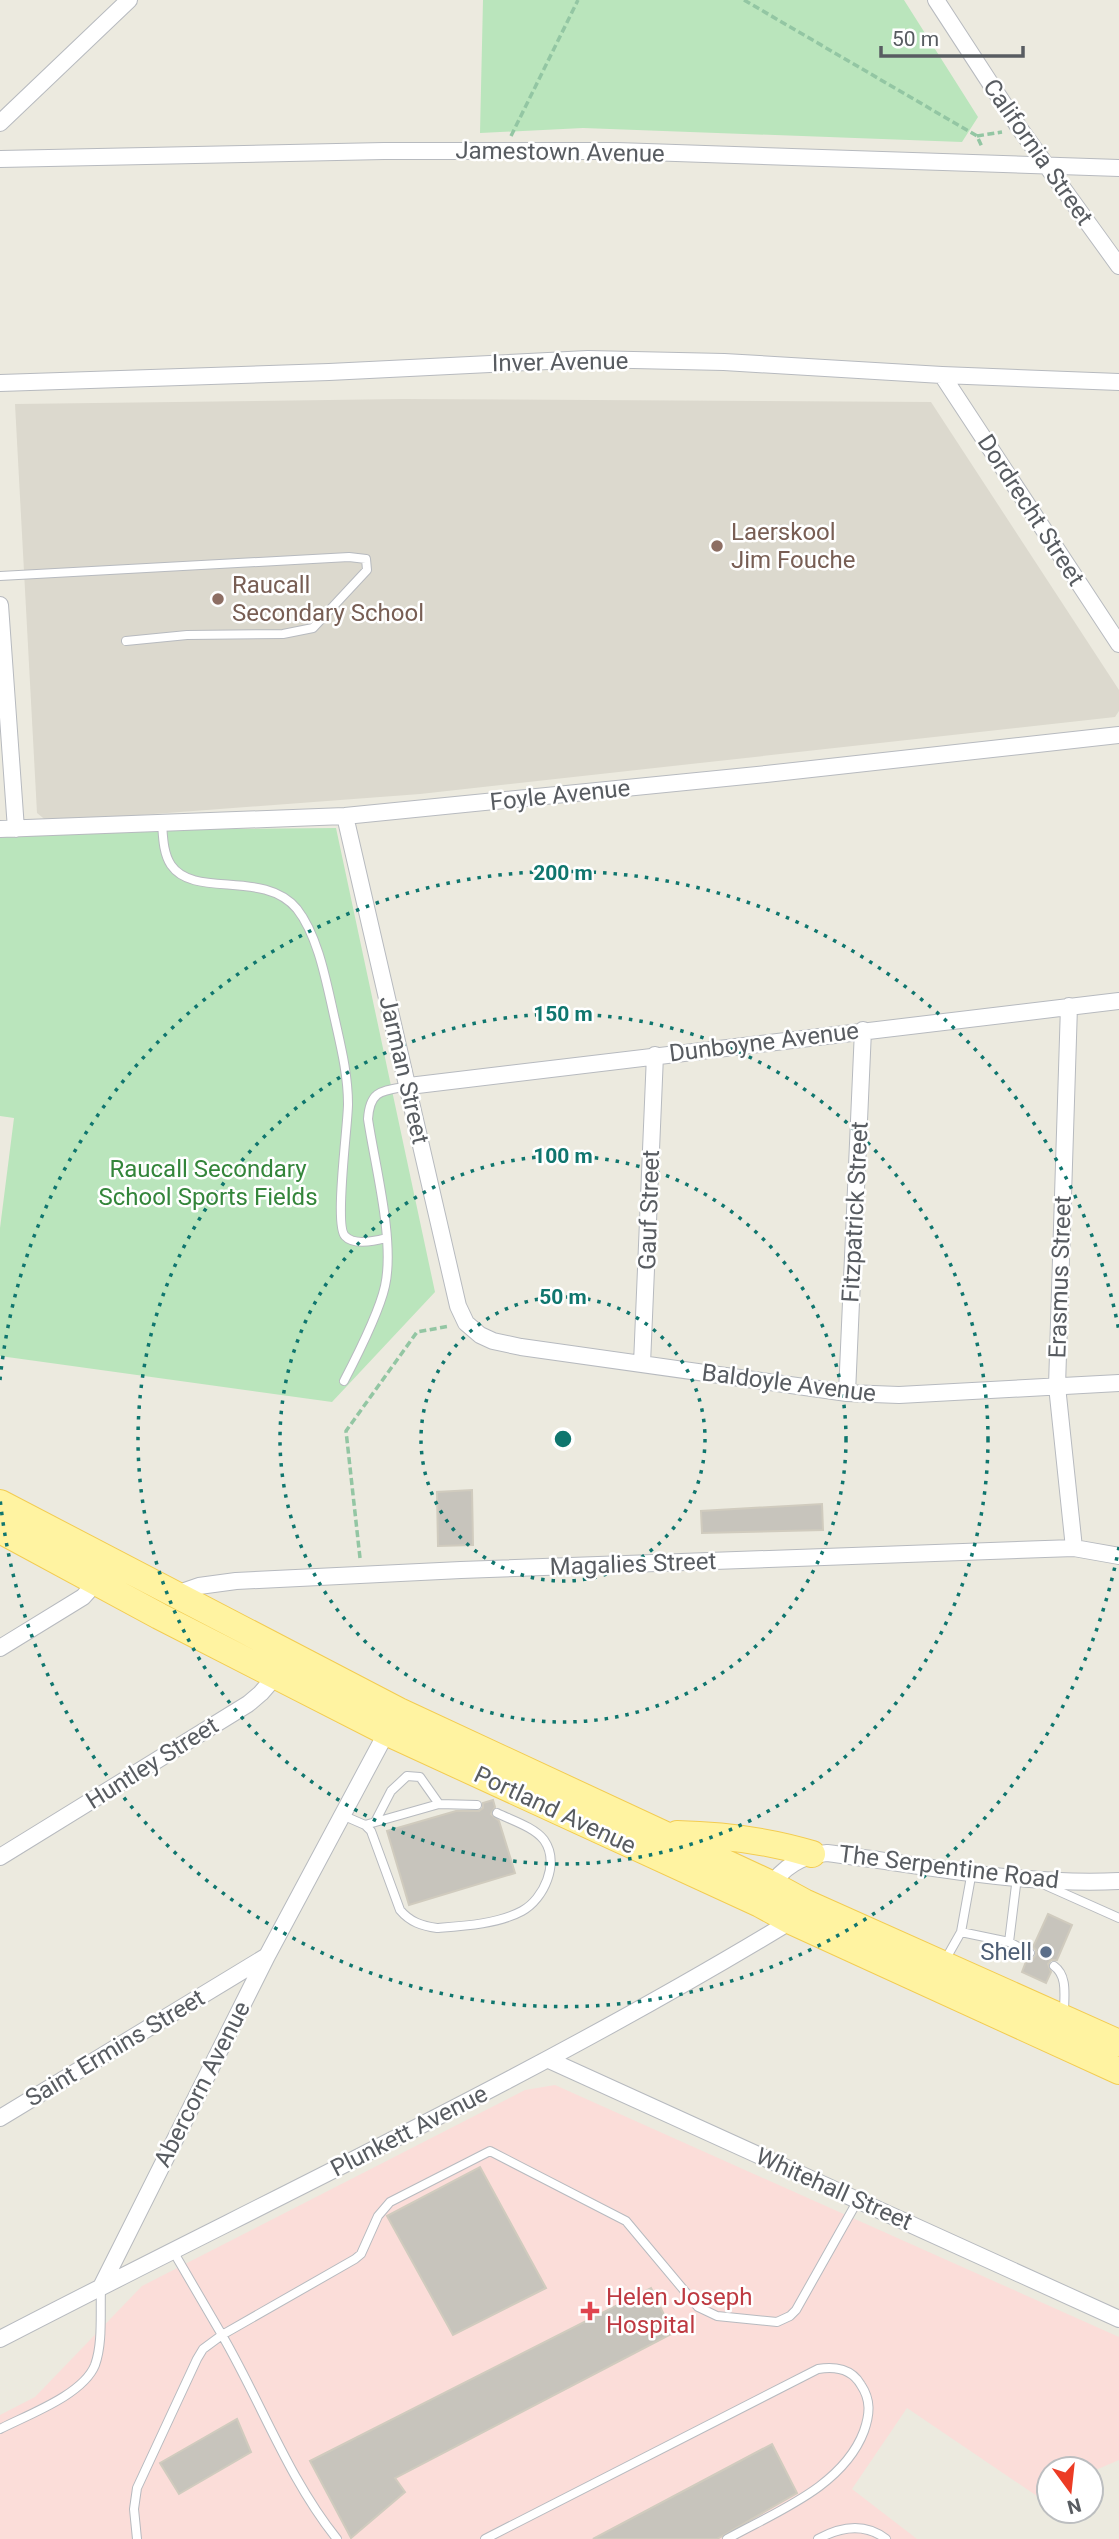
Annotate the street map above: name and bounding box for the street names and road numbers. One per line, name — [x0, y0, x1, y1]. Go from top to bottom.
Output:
street label: California Street — [977, 74, 1099, 231]
street label: Jamestown Avenue — [455, 136, 665, 168]
street label: Inver Avenue — [491, 347, 629, 377]
street label: Dordrecht Street — [972, 429, 1090, 591]
street label: Foyle Avenue — [488, 774, 632, 816]
street label: Jarman Street — [373, 993, 435, 1147]
street label: Dunboyne Avenue — [668, 1016, 860, 1068]
street label: Fitzpatrick Street — [836, 1121, 874, 1303]
street label: Gauf Street — [633, 1149, 665, 1271]
street label: Erasmus Street — [1043, 1195, 1077, 1359]
street label: Baldoyle Avenue — [700, 1358, 878, 1408]
street label: Magalies Street — [549, 1547, 717, 1581]
street label: Huntley Street — [81, 1711, 223, 1815]
street label: Portland Avenue — [470, 1760, 640, 1860]
street label: The Serpentine Road — [837, 1840, 1061, 1894]
street label: Saint Ermins Street — [20, 1983, 210, 2112]
street label: Abercorn Avenue — [148, 1997, 256, 2171]
street label: Plunkett Avenue — [326, 2079, 492, 2183]
street label: Whitehall Street — [752, 2142, 917, 2236]

